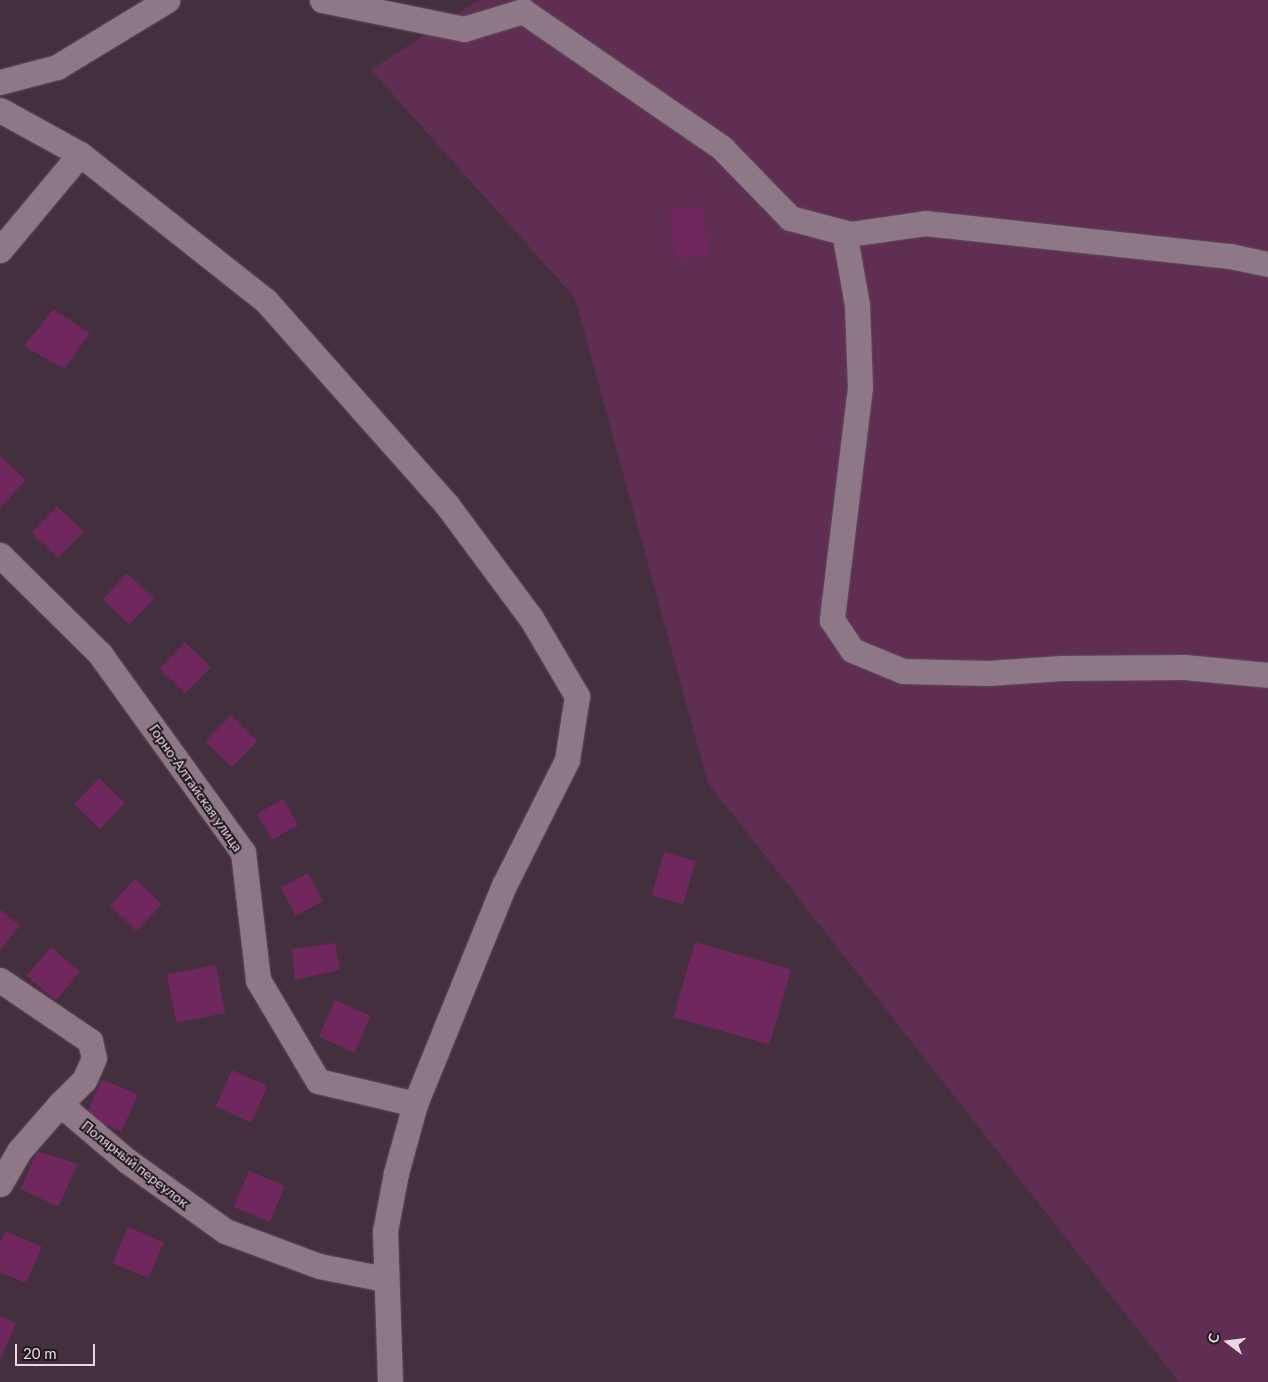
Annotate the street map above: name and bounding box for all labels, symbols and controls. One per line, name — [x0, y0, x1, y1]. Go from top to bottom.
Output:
street label: Горно-Алтайская улица — [146, 721, 246, 855]
street label: Полярный переулок — [78, 1117, 192, 1211]
north arrow — [1203, 1317, 1253, 1367]
text: С — [1204, 1331, 1222, 1345]
scale bar — [18, 1334, 98, 1366]
text: 20 m — [23, 1344, 57, 1362]

